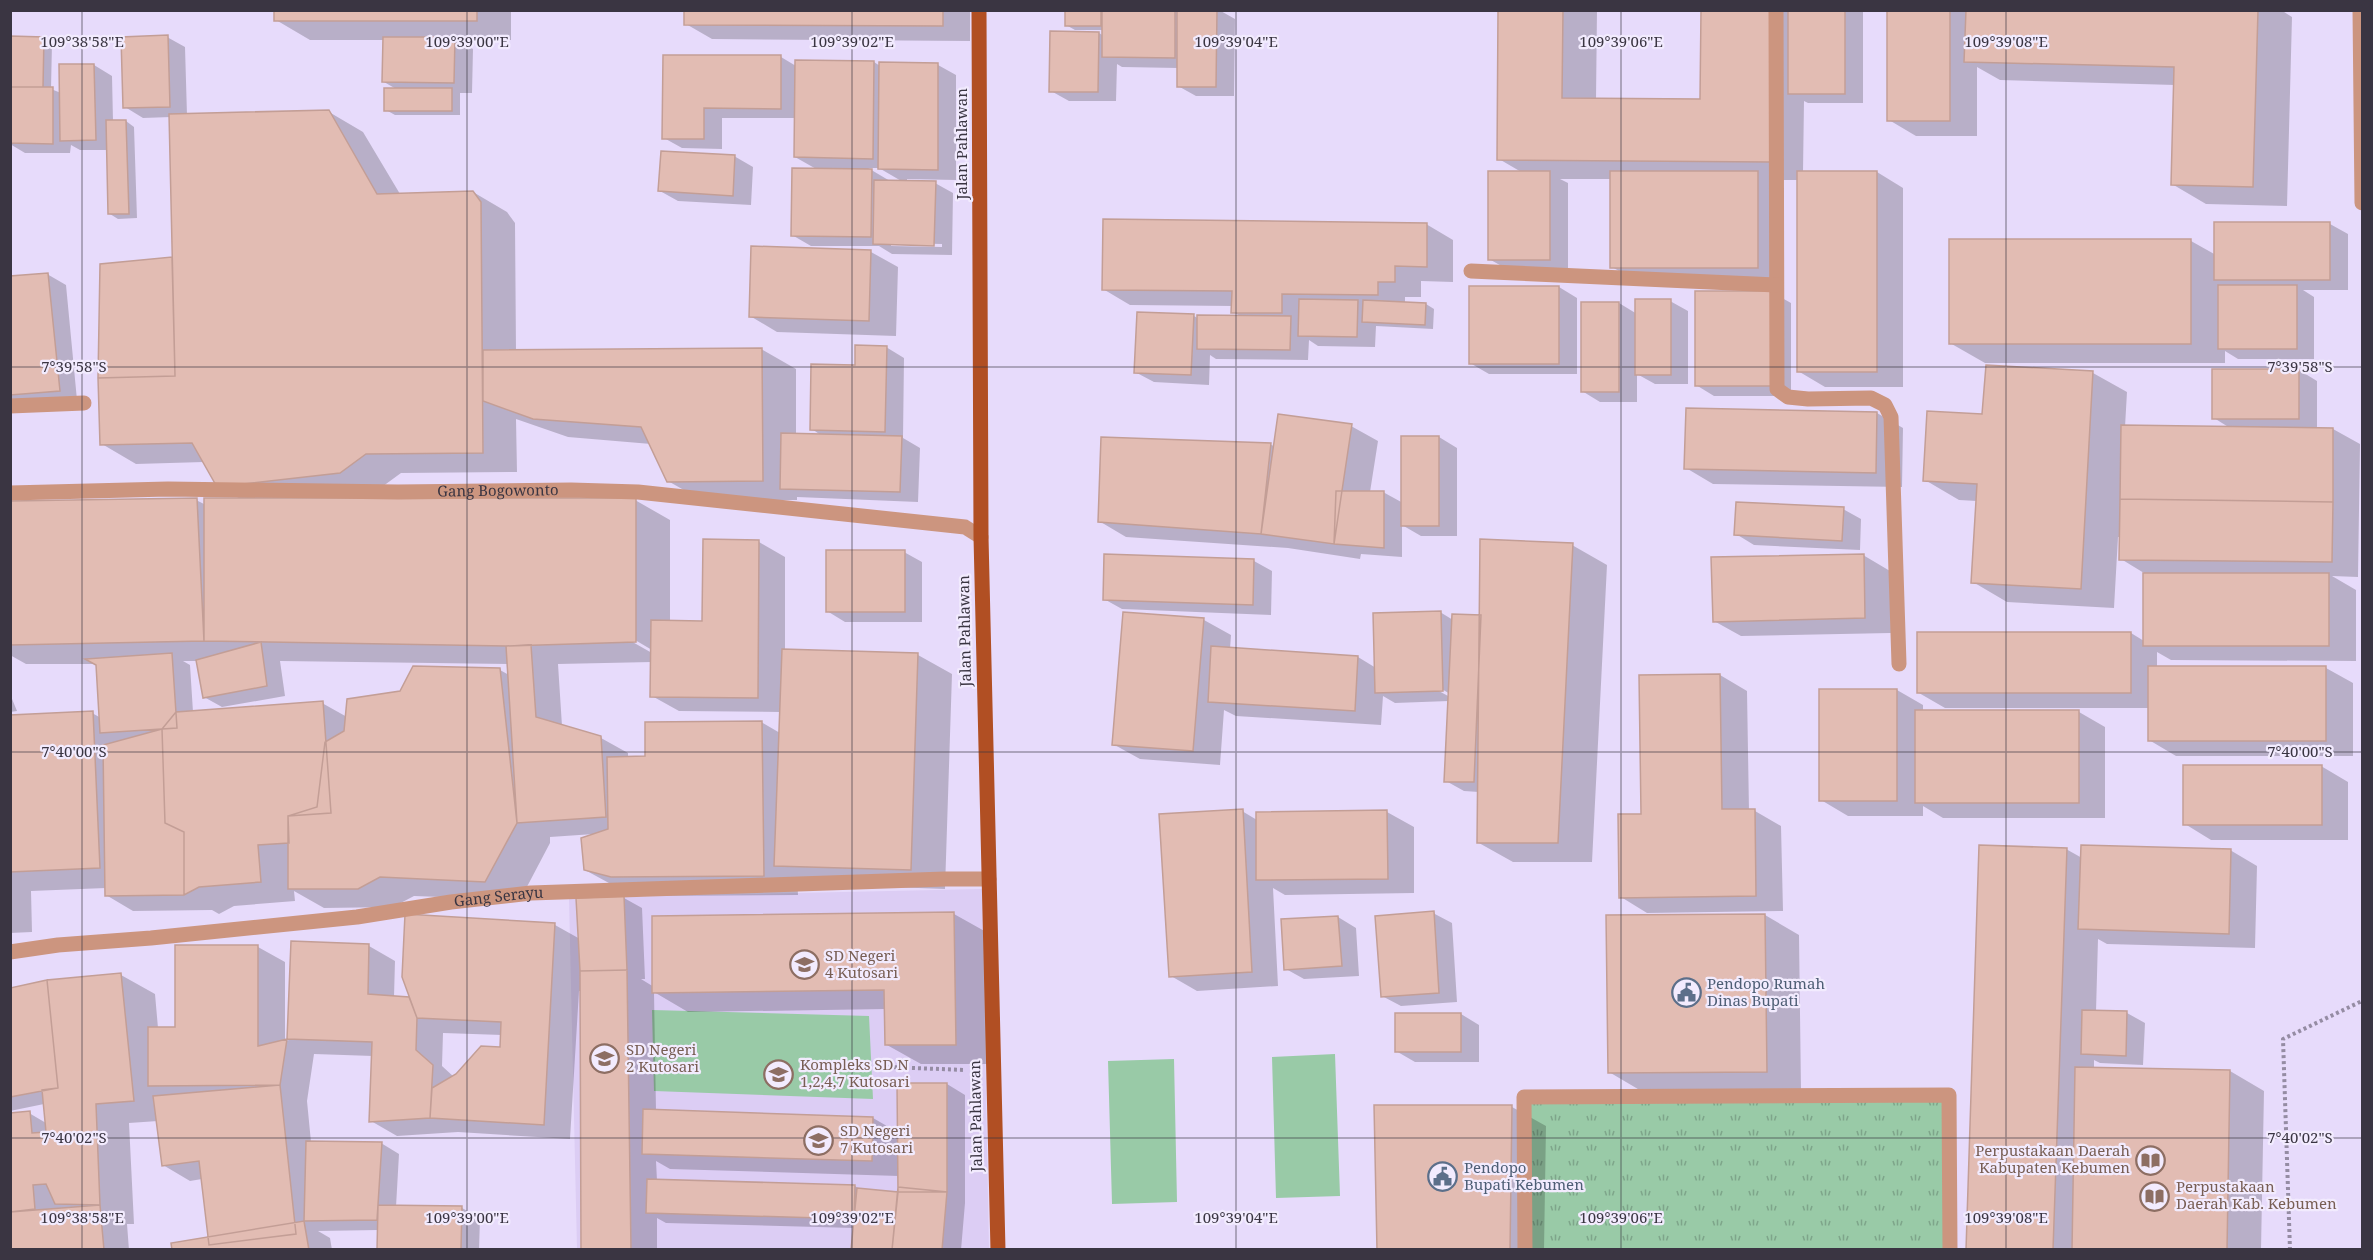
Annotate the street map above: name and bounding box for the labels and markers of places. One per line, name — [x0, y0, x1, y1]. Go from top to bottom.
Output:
place label: SD Negeri 4 Kutosari — [825, 945, 898, 982]
school or university icon: SD Negeri 4 Kutosari — [788, 949, 820, 981]
place label: Pendopo Rumah Dinas Bupati — [1707, 973, 1825, 1010]
public building icon: Pendopo Rumah Dinas Bupati — [1670, 977, 1702, 1009]
place label: SD Negeri 2 Kutosari — [626, 1039, 699, 1076]
school or university icon: SD Negeri 2 Kutosari — [589, 1043, 621, 1075]
place label: Kompleks SD N 1,2,4,7 Kutosari — [800, 1054, 910, 1091]
school or university icon: Kompleks SD N 1,2,4,7 Kutosari — [763, 1058, 795, 1090]
place label: SD Negeri 7 Kutosari — [840, 1120, 913, 1157]
school or university icon: SD Negeri 7 Kutosari — [803, 1124, 835, 1156]
place label: Perpustakaan Daerah Kabupaten Kebumen — [1975, 1140, 2130, 1177]
library icon: Perpustakaan Daerah Kabupaten Kebumen — [2135, 1144, 2167, 1176]
place label: Pendopo Bupati Kebumen — [1464, 1157, 1584, 1194]
public building icon: Pendopo Bupati Kebumen — [1427, 1161, 1459, 1193]
place label: Perpustakaan Daerah Kab. Kebumen — [2176, 1176, 2337, 1213]
library icon: Perpustakaan Daerah Kab. Kebumen — [2139, 1180, 2171, 1212]

